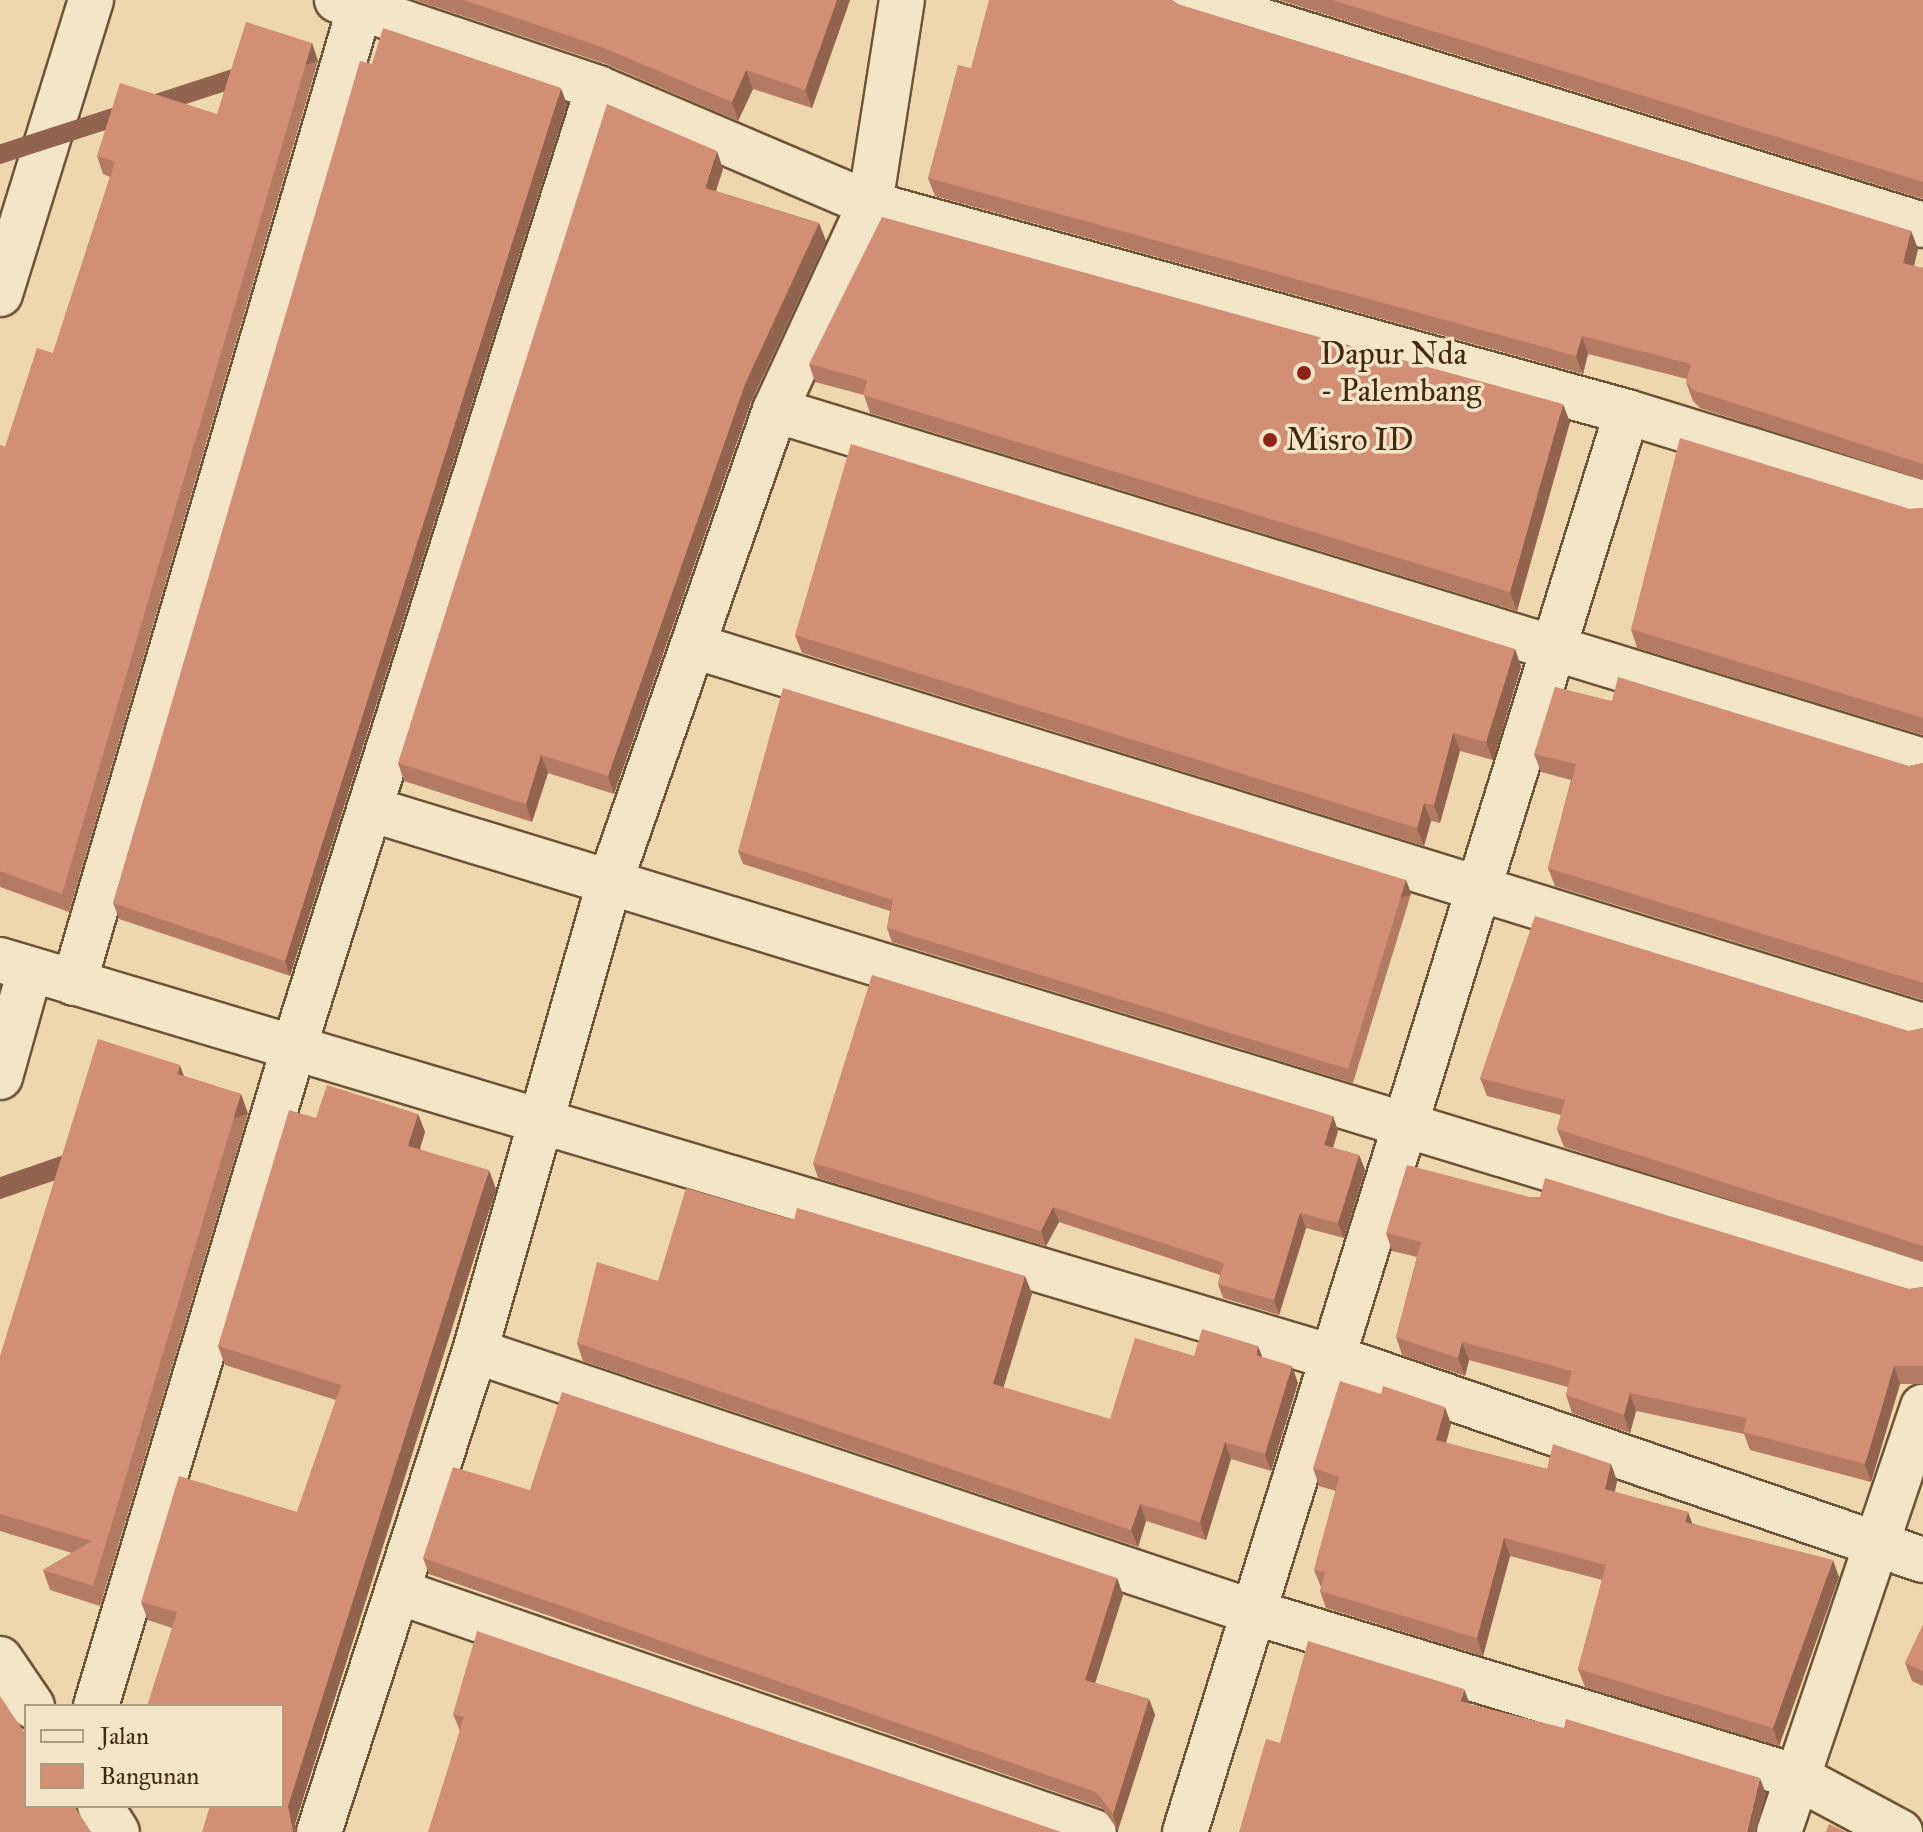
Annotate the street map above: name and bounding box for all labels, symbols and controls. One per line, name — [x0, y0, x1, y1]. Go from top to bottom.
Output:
place label: Dapur Nda - Palembang — [1320, 336, 1481, 411]
marker: Dapur Nda - Palembang — [1295, 364, 1313, 382]
place label: Misro ID — [1286, 421, 1414, 459]
marker: Misro ID — [1261, 431, 1279, 449]
legend — [24, 1704, 284, 1808]
text: Jalan — [100, 1721, 149, 1751]
text: Bangunan — [100, 1761, 199, 1791]

